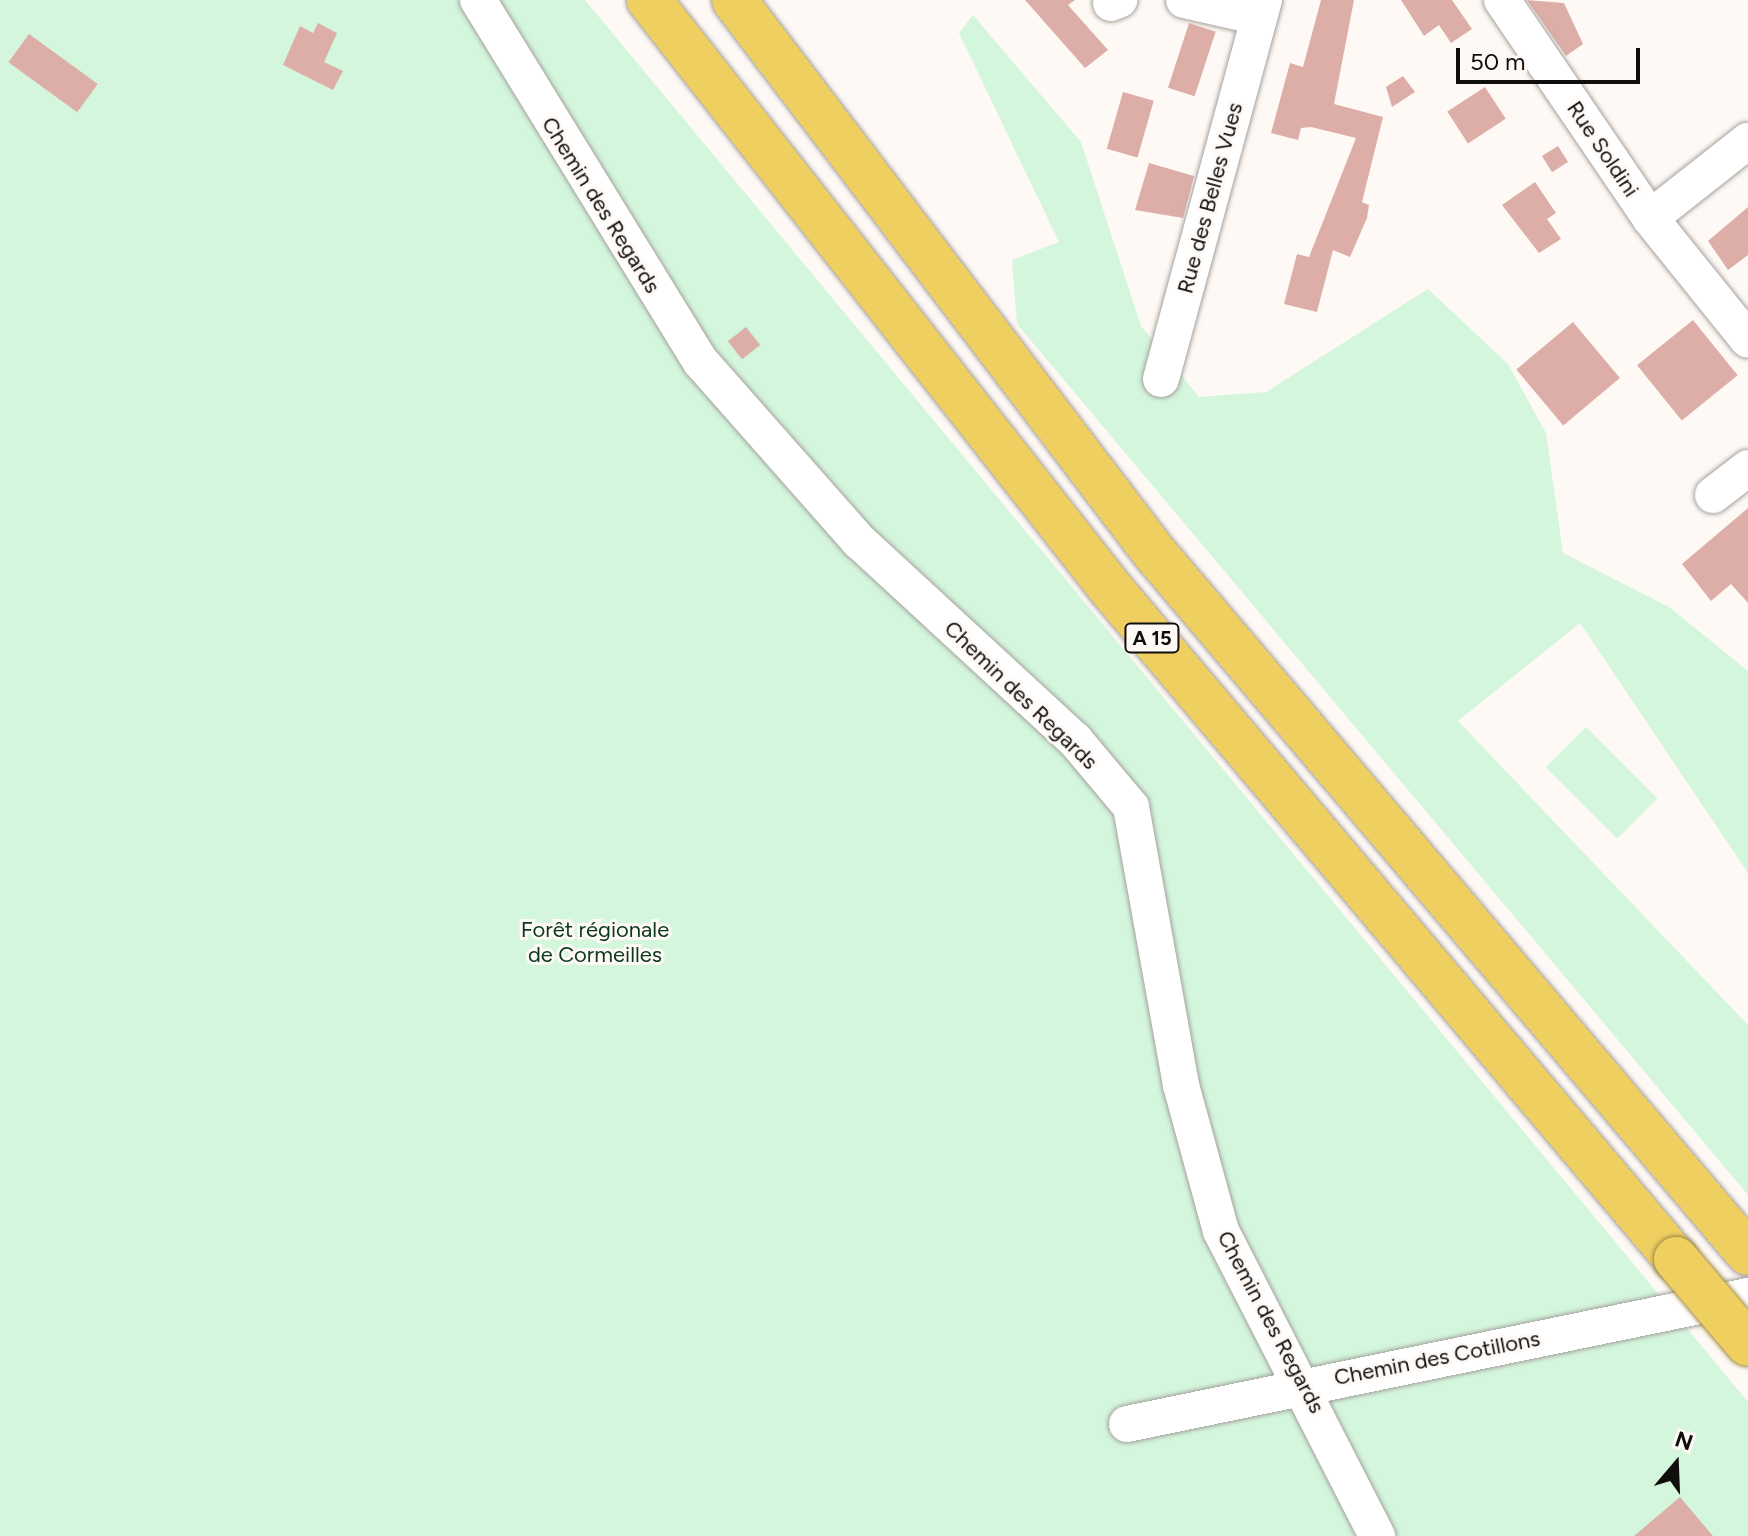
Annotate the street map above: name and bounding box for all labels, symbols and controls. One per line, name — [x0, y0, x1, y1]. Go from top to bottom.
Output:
scale bar — [1460, 32, 1644, 82]
text: 50 m — [1470, 47, 1526, 76]
street label: Rue Soldini — [1561, 96, 1645, 202]
street label: Rue des Belles Vues — [1172, 100, 1248, 296]
street label: Chemin des Regards — [536, 112, 666, 298]
street label: Chemin des Regards — [939, 615, 1103, 775]
road number: A 15 — [1124, 622, 1180, 654]
park label: Forêt régionale de Cormeilles — [521, 916, 669, 968]
street label: Chemin des Regards — [1212, 1226, 1330, 1418]
street label: Chemin des Cotillons — [1332, 1325, 1542, 1391]
north arrow — [1636, 1424, 1716, 1504]
text: N — [1672, 1425, 1696, 1456]

